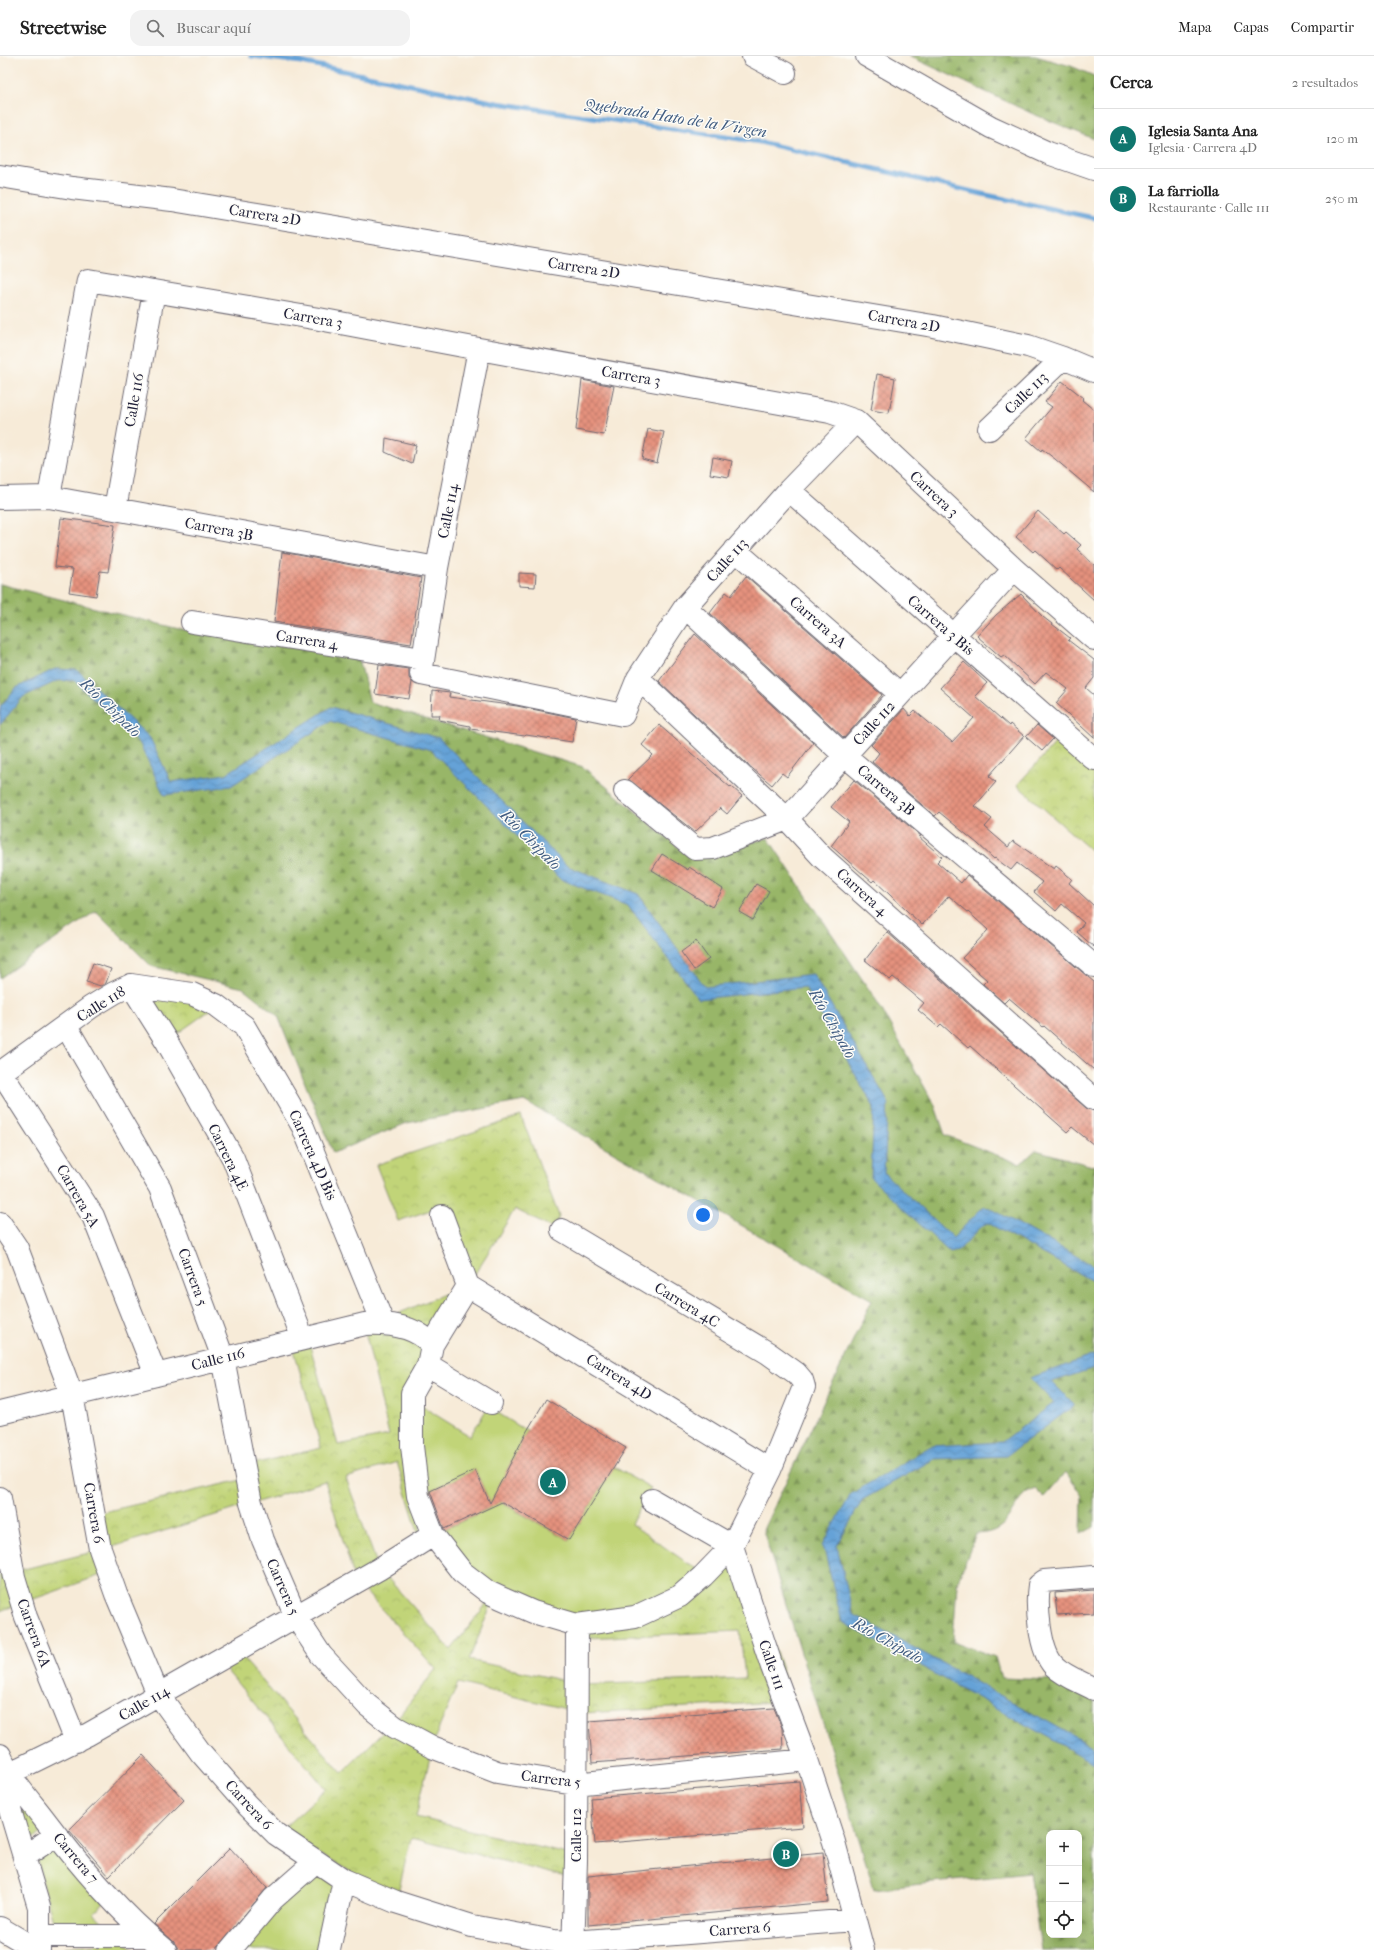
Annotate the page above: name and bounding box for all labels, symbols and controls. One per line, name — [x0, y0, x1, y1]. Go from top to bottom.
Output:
search box — [130, 10, 410, 46]
text: Streetwise — [20, 17, 106, 39]
icon: search — [144, 17, 166, 39]
text: Buscar aquí — [176, 19, 251, 37]
text: Mapa — [1178, 19, 1212, 36]
text: Capas — [1234, 19, 1269, 36]
text: Compartir — [1291, 19, 1354, 36]
text: Cerca — [1110, 72, 1152, 92]
text: 2 resultados — [1292, 75, 1358, 90]
water label: Quebrada Hato de la Virgen — [582, 94, 768, 142]
text: Iglesia Santa Ana — [1148, 122, 1258, 140]
text: A — [1119, 131, 1127, 146]
text: 120 m — [1326, 131, 1358, 146]
text: Iglesia · Carrera 4D — [1148, 140, 1257, 155]
text: La farriolla — [1148, 182, 1219, 200]
text: B — [1119, 191, 1127, 206]
text: 250 m — [1325, 191, 1358, 206]
street label: Carrera 2D — [228, 200, 302, 230]
text: Restaurante · Calle 111 — [1148, 200, 1270, 215]
street label: Carrera 2D — [547, 253, 621, 283]
street label: Carrera 3 — [282, 304, 344, 332]
street label: Carrera 2D — [867, 306, 941, 336]
street label: Carrera 3 — [600, 362, 662, 390]
street label: Calle 113 — [1001, 368, 1051, 418]
street label: Calle 116 — [120, 371, 148, 428]
street label: Carrera 3 — [906, 467, 962, 521]
street label: Calle 114 — [434, 481, 462, 540]
street label: Carrera 3B — [183, 514, 255, 544]
street label: Calle 113 — [703, 534, 751, 586]
street label: Carrera 3 Bis — [904, 591, 978, 659]
street label: Carrera 3A — [786, 592, 850, 652]
street label: Carrera 4 — [275, 626, 340, 654]
water label: Río Chipalo — [75, 673, 145, 741]
street label: Calle 112 — [849, 697, 899, 749]
street label: Carrera 3B — [854, 761, 918, 819]
water label: Río Chipalo — [496, 804, 565, 874]
street label: Carrera 4 — [833, 864, 892, 920]
street label: Calle 118 — [73, 982, 129, 1026]
water label: Río Chipalo — [804, 984, 860, 1062]
street label: Carrera 4D Bis — [285, 1107, 341, 1203]
street label: Carrera 4E — [204, 1121, 252, 1193]
street label: Carrera 5A — [53, 1161, 103, 1231]
your location — [693, 1205, 713, 1225]
street label: Carrera 5 — [174, 1246, 212, 1308]
street label: Carrera 4C — [651, 1279, 723, 1331]
street label: Calle 116 — [189, 1343, 248, 1374]
street label: Carrera 4D — [583, 1350, 655, 1404]
pin: A — [540, 1467, 566, 1497]
street label: Carrera 6 — [80, 1481, 108, 1546]
street label: Carrera 5 — [263, 1556, 303, 1618]
street label: Carrera 6A — [13, 1596, 55, 1670]
water label: Río Chipalo — [848, 1613, 927, 1668]
street label: Calle 111 — [755, 1638, 789, 1692]
street label: Calle 114 — [115, 1681, 173, 1725]
street label: Carrera 5 — [520, 1766, 582, 1792]
street label: Carrera 6 — [221, 1776, 277, 1834]
street label: Calle 112 — [567, 1808, 585, 1862]
street label: Carrera 7 — [50, 1829, 102, 1887]
map controls — [1046, 1830, 1082, 1938]
button: + — [1046, 1830, 1082, 1866]
pin: B — [773, 1839, 799, 1869]
button: − — [1046, 1866, 1082, 1902]
button: locate — [1046, 1902, 1082, 1938]
street label: Carrera 6 — [709, 1918, 772, 1940]

